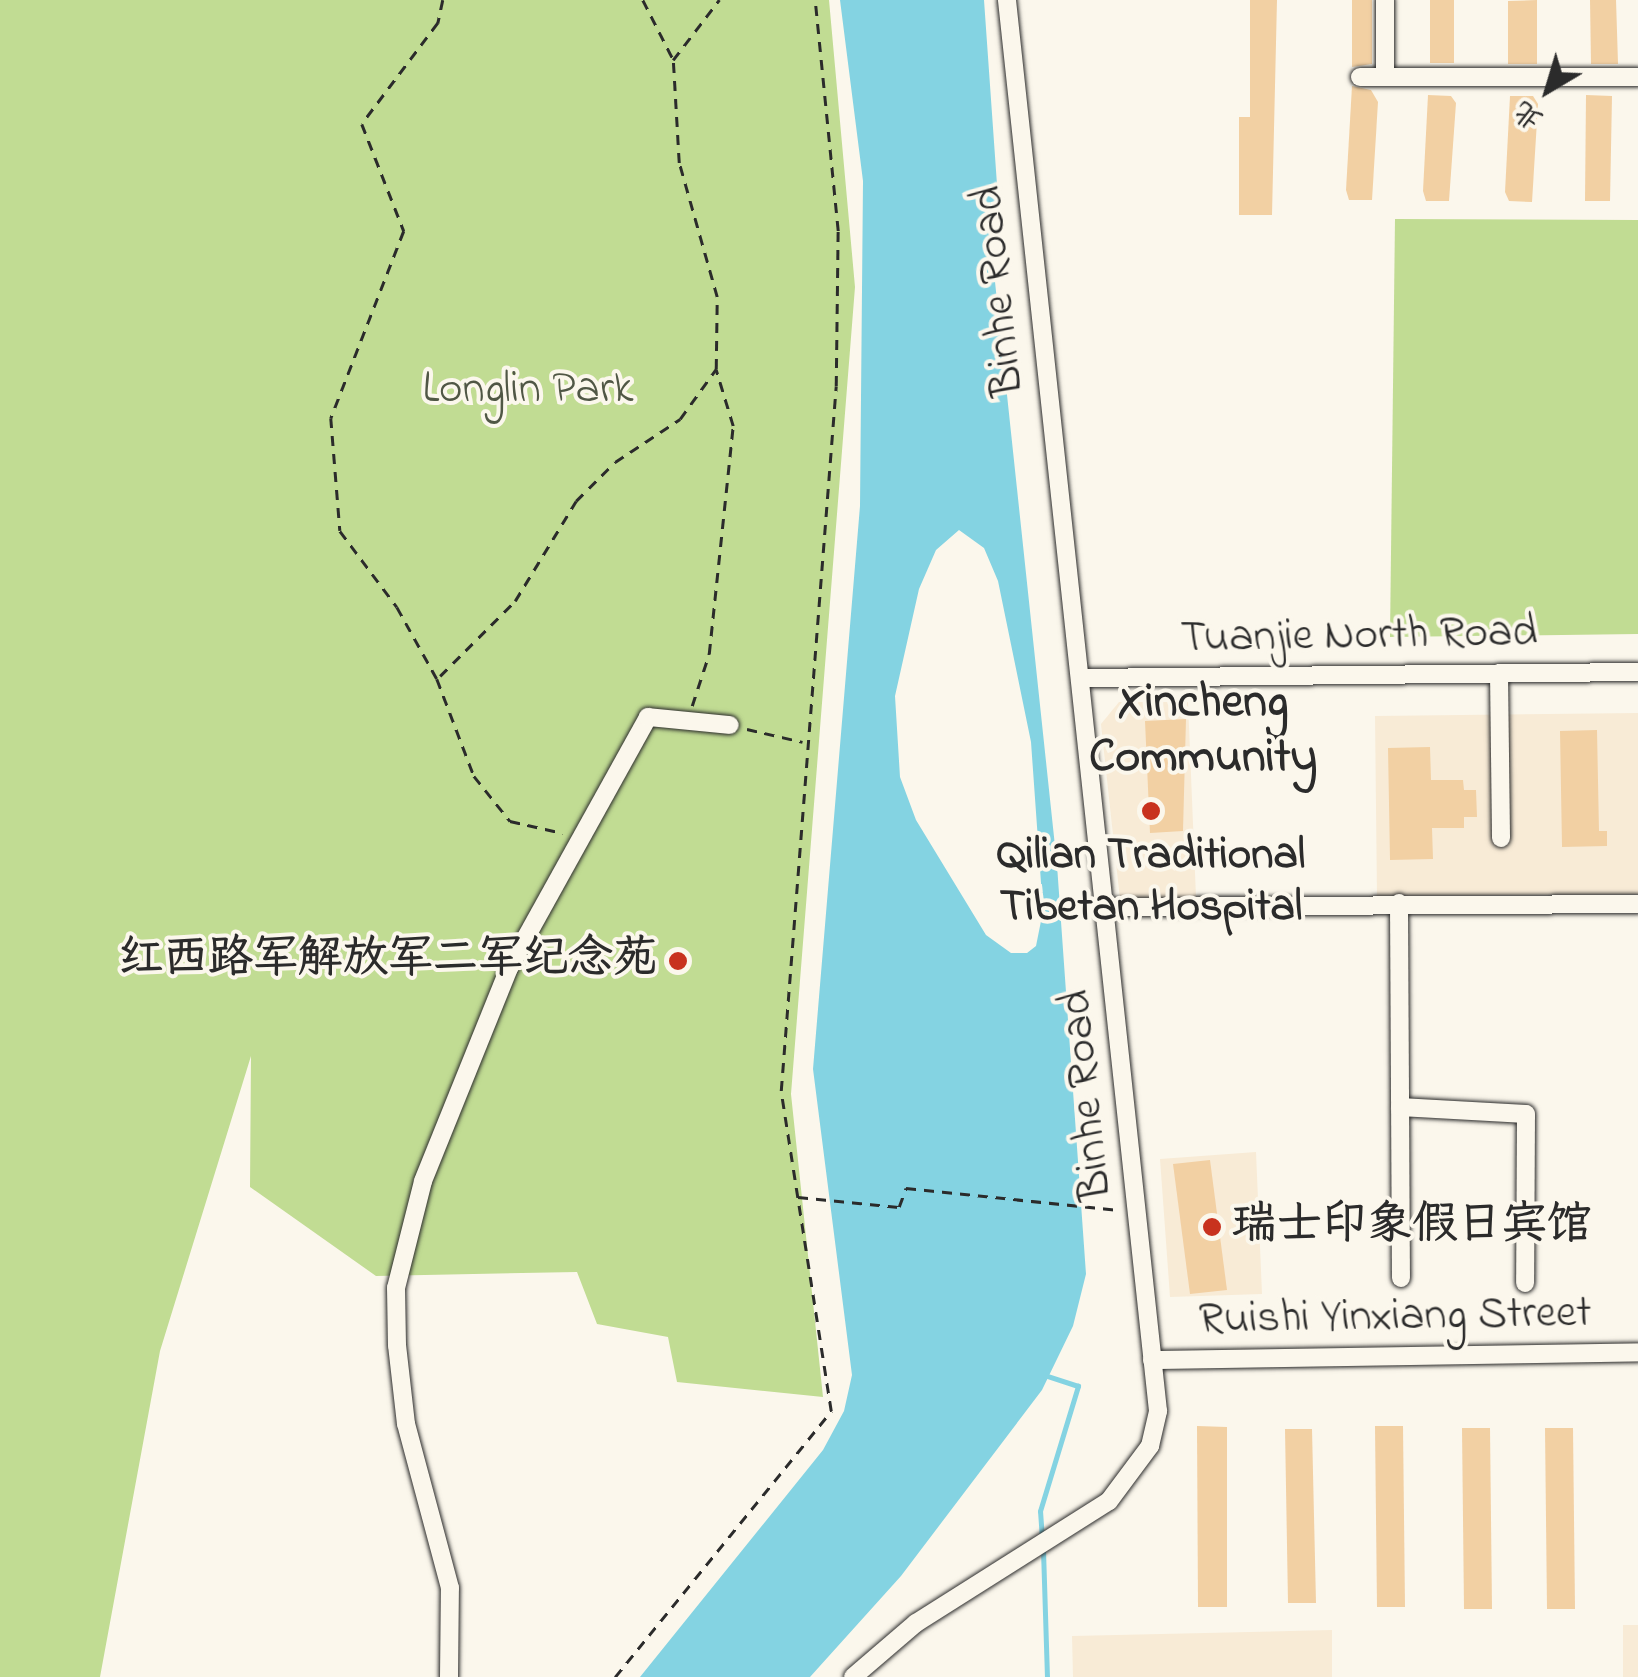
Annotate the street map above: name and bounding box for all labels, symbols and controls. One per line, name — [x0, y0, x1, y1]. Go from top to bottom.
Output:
north arrow — [1498, 40, 1598, 140]
text: 北 — [1506, 89, 1553, 139]
street label: Binhe Road — [962, 183, 1038, 399]
park label: Longlin Park — [422, 364, 634, 418]
street label: Tuanjie North Road — [1180, 607, 1538, 667]
district label: Xincheng Community — [1089, 674, 1317, 787]
marker: Qilian Traditional Tibetan Hospital — [1138, 798, 1164, 824]
place label: Qilian Traditional Tibetan Hospital — [997, 830, 1305, 936]
place label: 红西路军解放军二军纪念苑 — [118, 934, 658, 988]
marker: 红西路军解放军二军纪念苑 — [667, 950, 689, 972]
street label: Binhe Road — [1050, 987, 1126, 1203]
place label: 瑞士印象假日宾馆 — [1232, 1200, 1592, 1254]
marker: 瑞士印象假日宾馆 — [1201, 1216, 1223, 1238]
street label: Ruishi Yinxiang Street — [1198, 1288, 1592, 1348]

